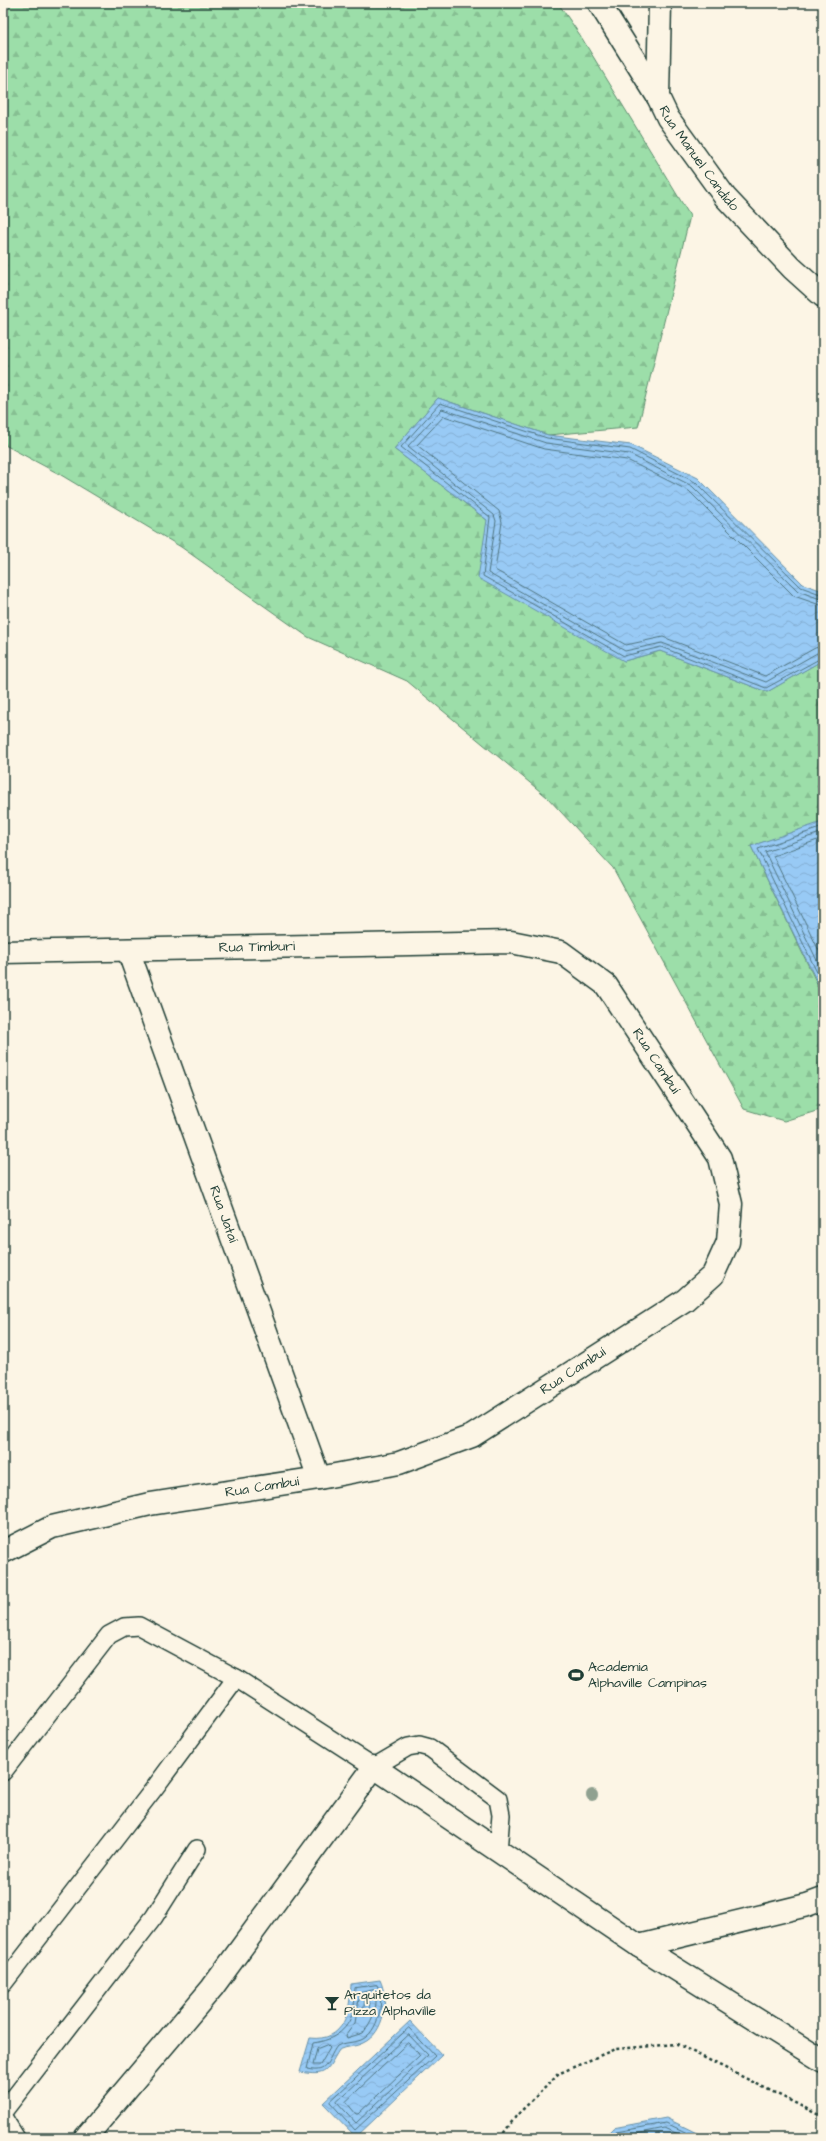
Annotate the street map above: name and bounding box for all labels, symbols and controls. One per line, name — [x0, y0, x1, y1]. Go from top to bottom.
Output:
street label: Rua Manuel Candido — [654, 102, 744, 216]
street label: Rua Timburi — [219, 936, 295, 958]
street label: Rua Cambuí — [627, 1024, 686, 1099]
street label: Rua Jataí — [204, 1183, 243, 1246]
street label: Rua Cambuí — [536, 1342, 611, 1400]
street label: Rua Cambuí — [223, 1471, 301, 1503]
place label: Academia Alphaville Campinas — [588, 1657, 707, 1693]
sports icon: Academia Alphaville Campinas — [567, 1666, 585, 1684]
place label: Arquitetos da Pizza Alphaville — [344, 1985, 436, 2021]
bar icon: Arquitetos da Pizza Alphaville — [323, 1994, 341, 2012]

